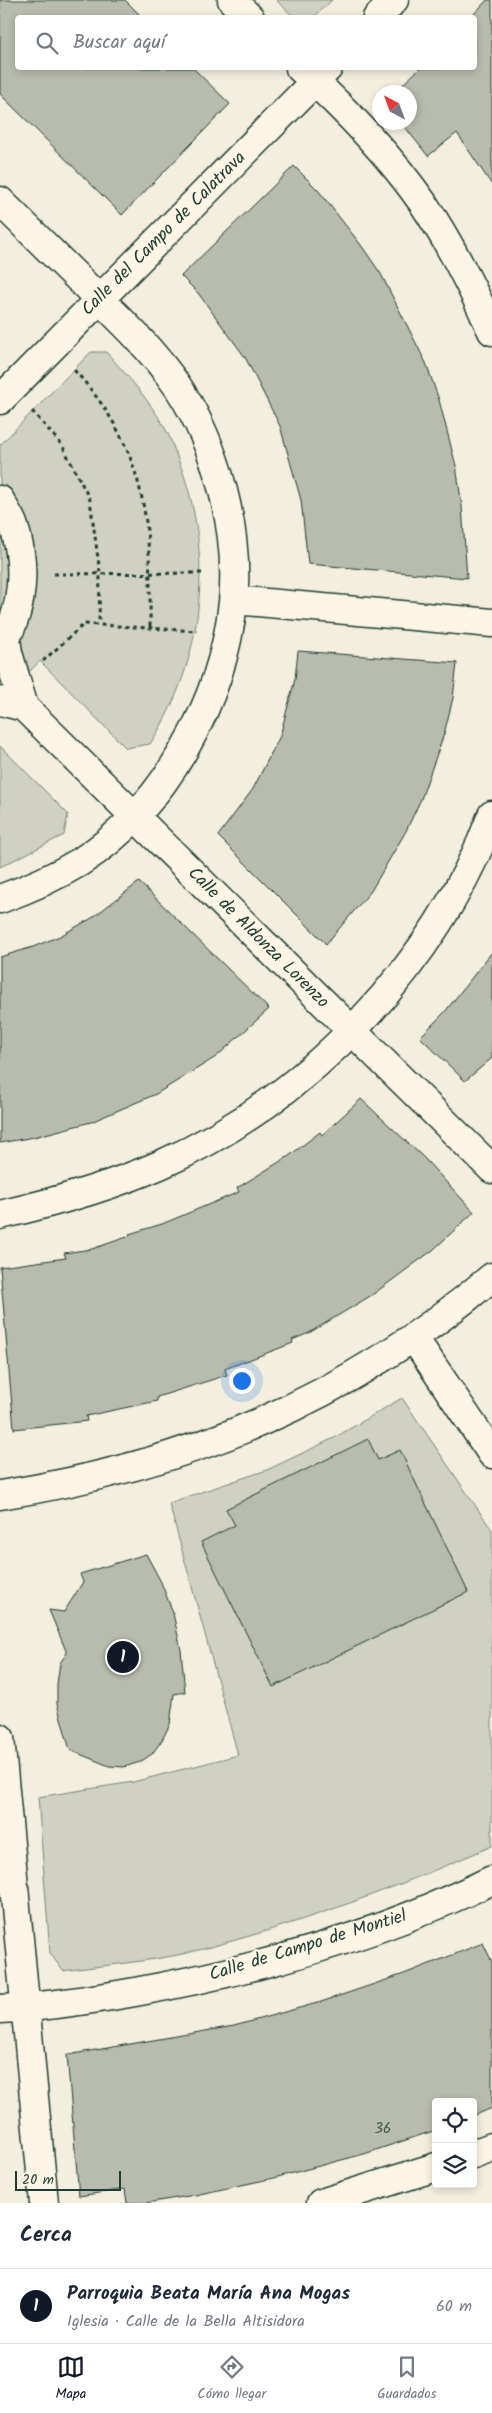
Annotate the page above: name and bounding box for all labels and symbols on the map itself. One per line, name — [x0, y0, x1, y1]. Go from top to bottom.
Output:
north arrow — [372, 85, 417, 130]
street label: Calle del Campo de Calatrava — [75, 145, 253, 323]
street label: Calle de Aldonza Lorenzo — [180, 860, 336, 1016]
your location — [229, 1368, 255, 1394]
pin: 1 — [107, 1638, 139, 1676]
street label: Calle de Campo de Montiel — [206, 1902, 411, 1990]
house number: 36 — [375, 2117, 391, 2141]
scale bar — [15, 2168, 121, 2191]

